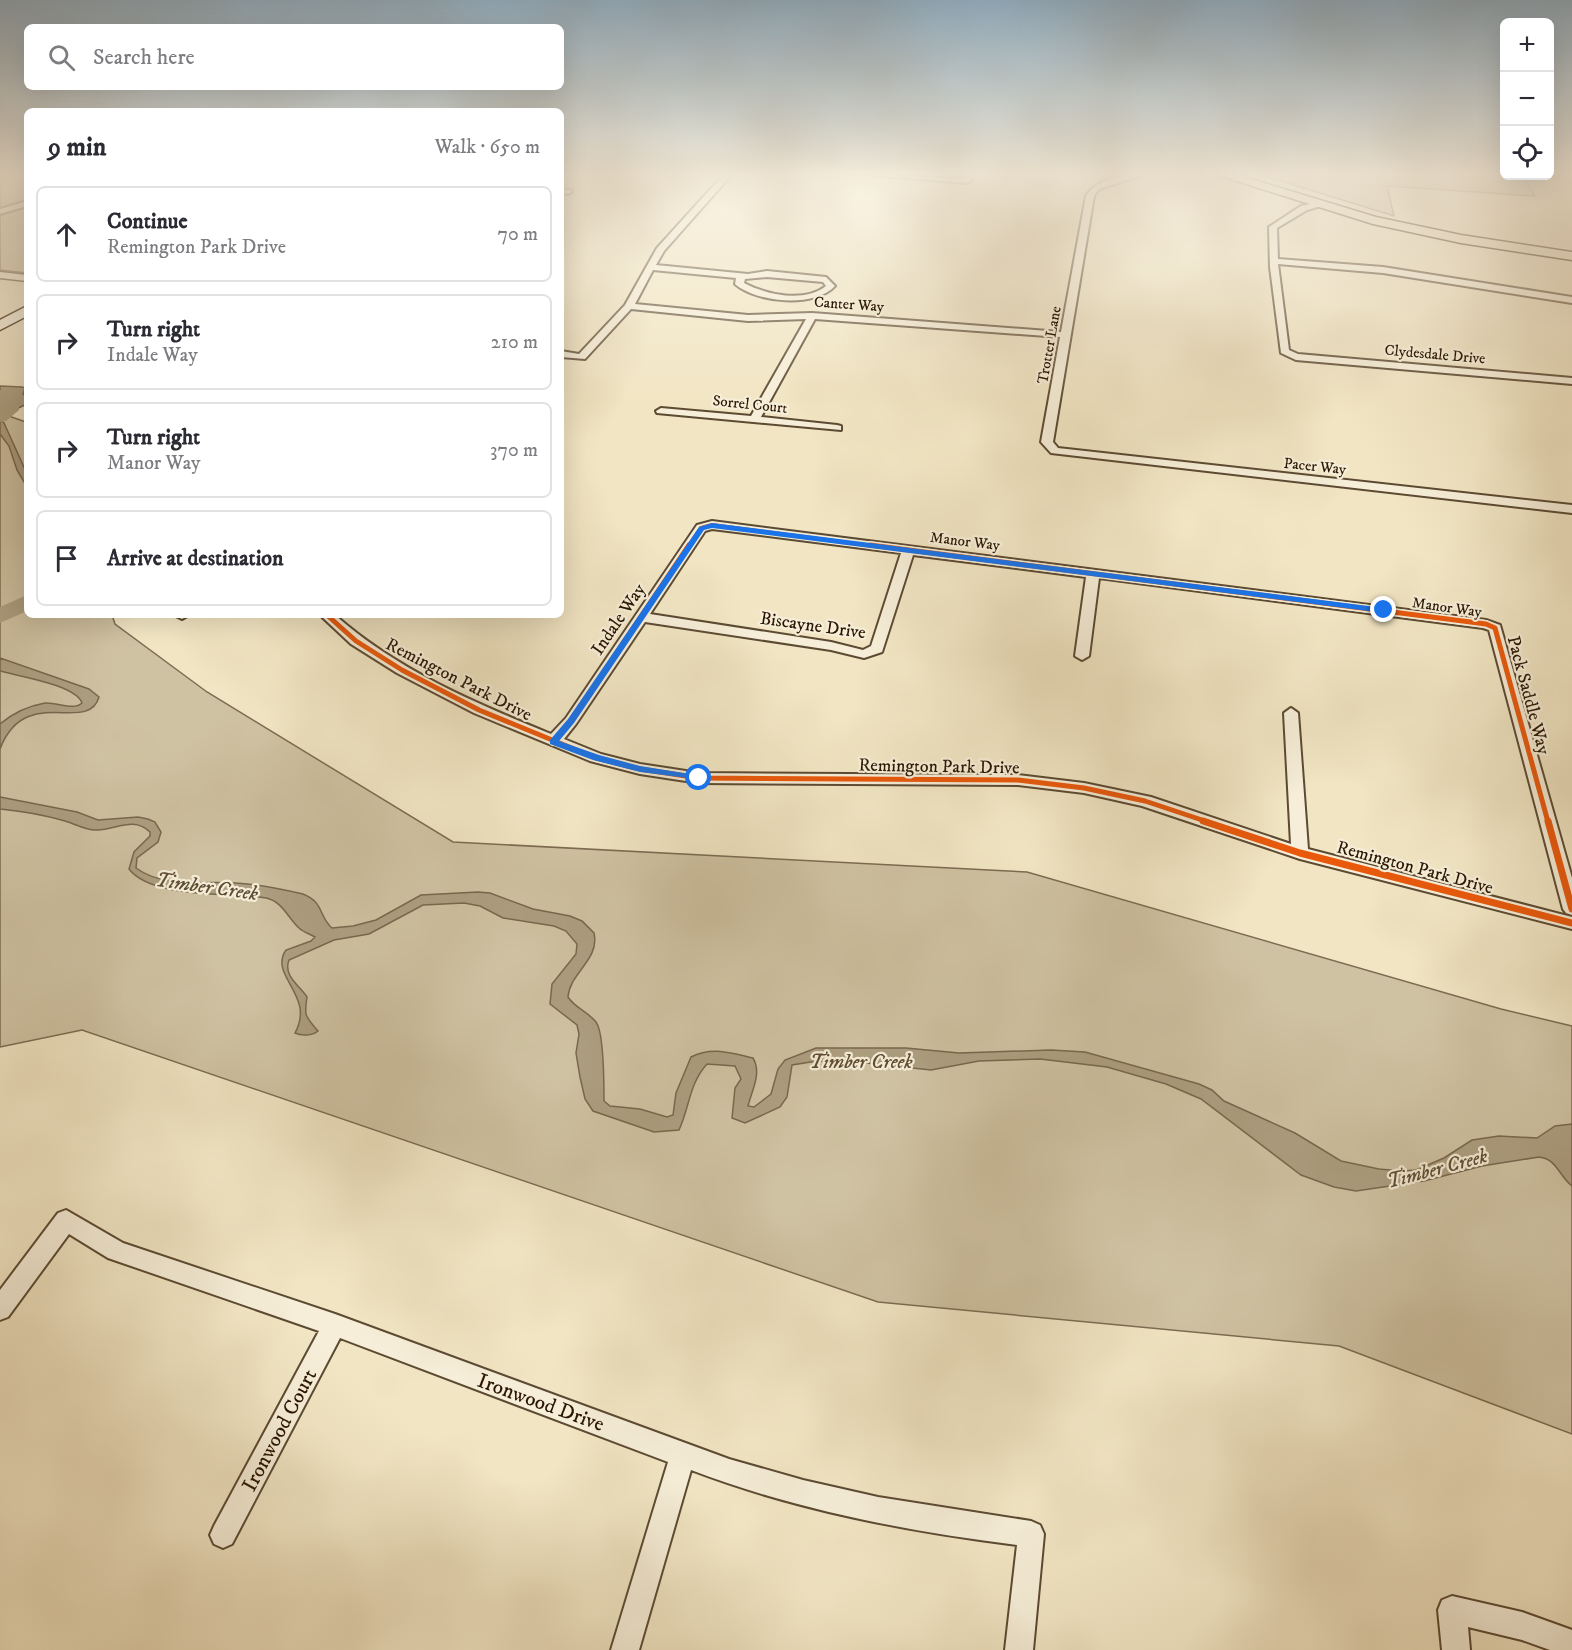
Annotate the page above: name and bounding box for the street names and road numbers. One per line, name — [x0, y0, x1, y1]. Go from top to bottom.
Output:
street label: Canter Way — [813, 293, 886, 316]
street label: Trotter Lane — [1033, 305, 1066, 385]
street label: Clydesdale Drive — [1384, 341, 1486, 368]
street label: Sorrel Court — [712, 391, 788, 418]
street label: Pacer Way — [1283, 454, 1348, 479]
street label: Manor Way — [929, 528, 1002, 555]
street label: Indale Way — [587, 579, 651, 660]
street label: Manor Way — [1411, 593, 1484, 622]
street label: Biscayne Drive — [759, 608, 867, 644]
street label: Remington Park Drive — [382, 634, 535, 726]
street label: Pack Saddle Way — [1502, 634, 1555, 757]
street label: Remington Park Drive — [858, 755, 1020, 779]
street label: Remington Park Drive — [1334, 837, 1495, 899]
street label: Ironwood Court — [237, 1364, 323, 1496]
street label: Ironwood Drive — [474, 1368, 608, 1438]

